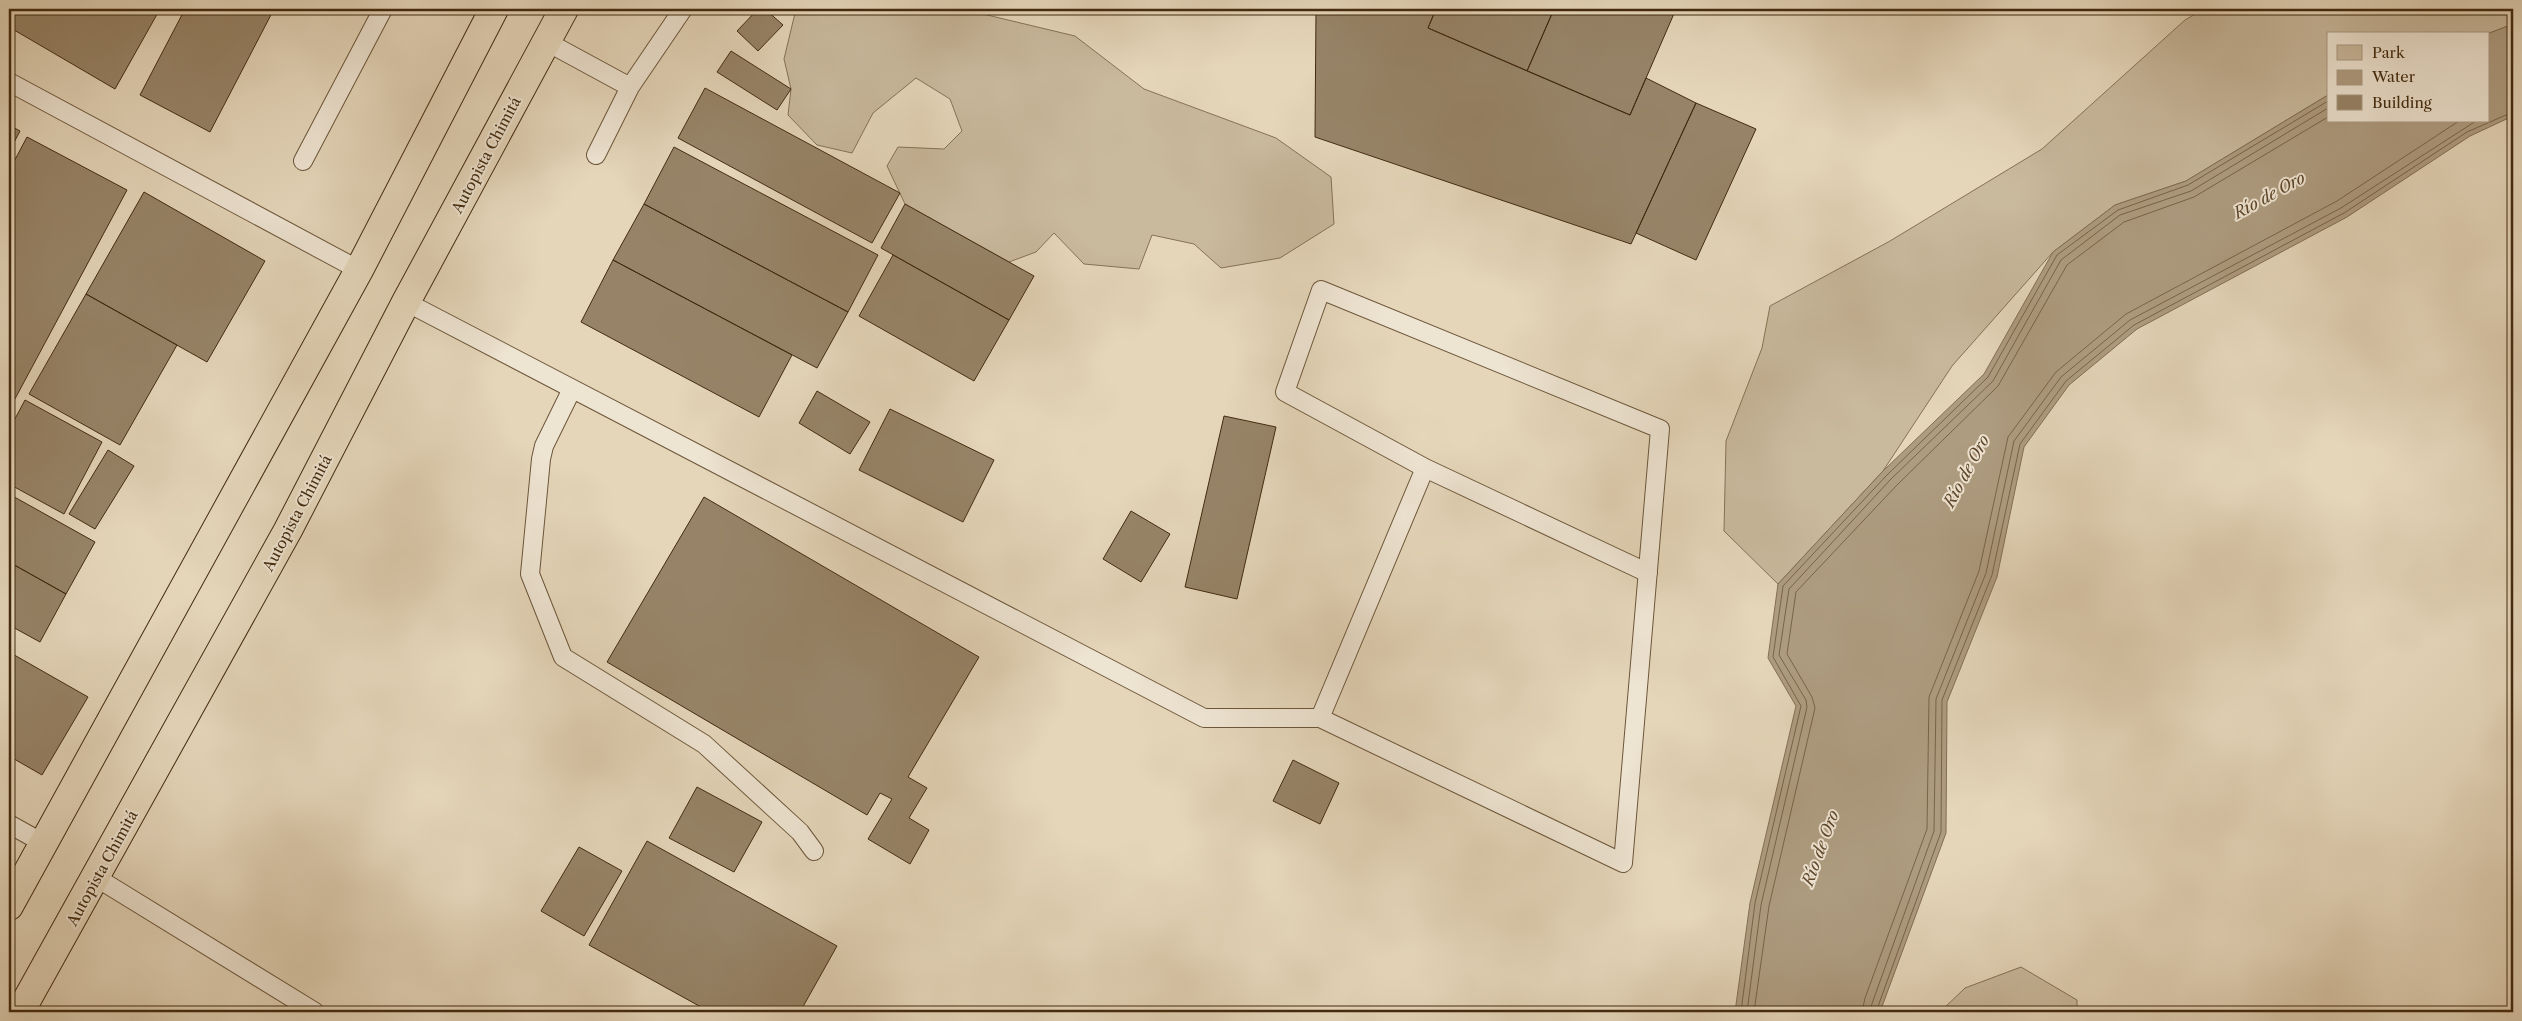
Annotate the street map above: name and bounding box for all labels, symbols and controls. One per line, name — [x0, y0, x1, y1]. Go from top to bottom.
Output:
legend — [2327, 32, 2490, 122]
text: Park — [2372, 43, 2406, 62]
text: Water — [2371, 67, 2416, 86]
street label: Autopista Chimitá — [447, 93, 525, 217]
text: Building — [2372, 93, 2432, 112]
water label: Río de Oro — [2228, 167, 2308, 224]
water label: Río de Oro — [1938, 431, 1993, 512]
street label: Autopista Chimitá — [258, 451, 336, 575]
street label: Autopista Chimitá — [62, 807, 142, 930]
water label: Río de Oro — [1796, 807, 1843, 890]

